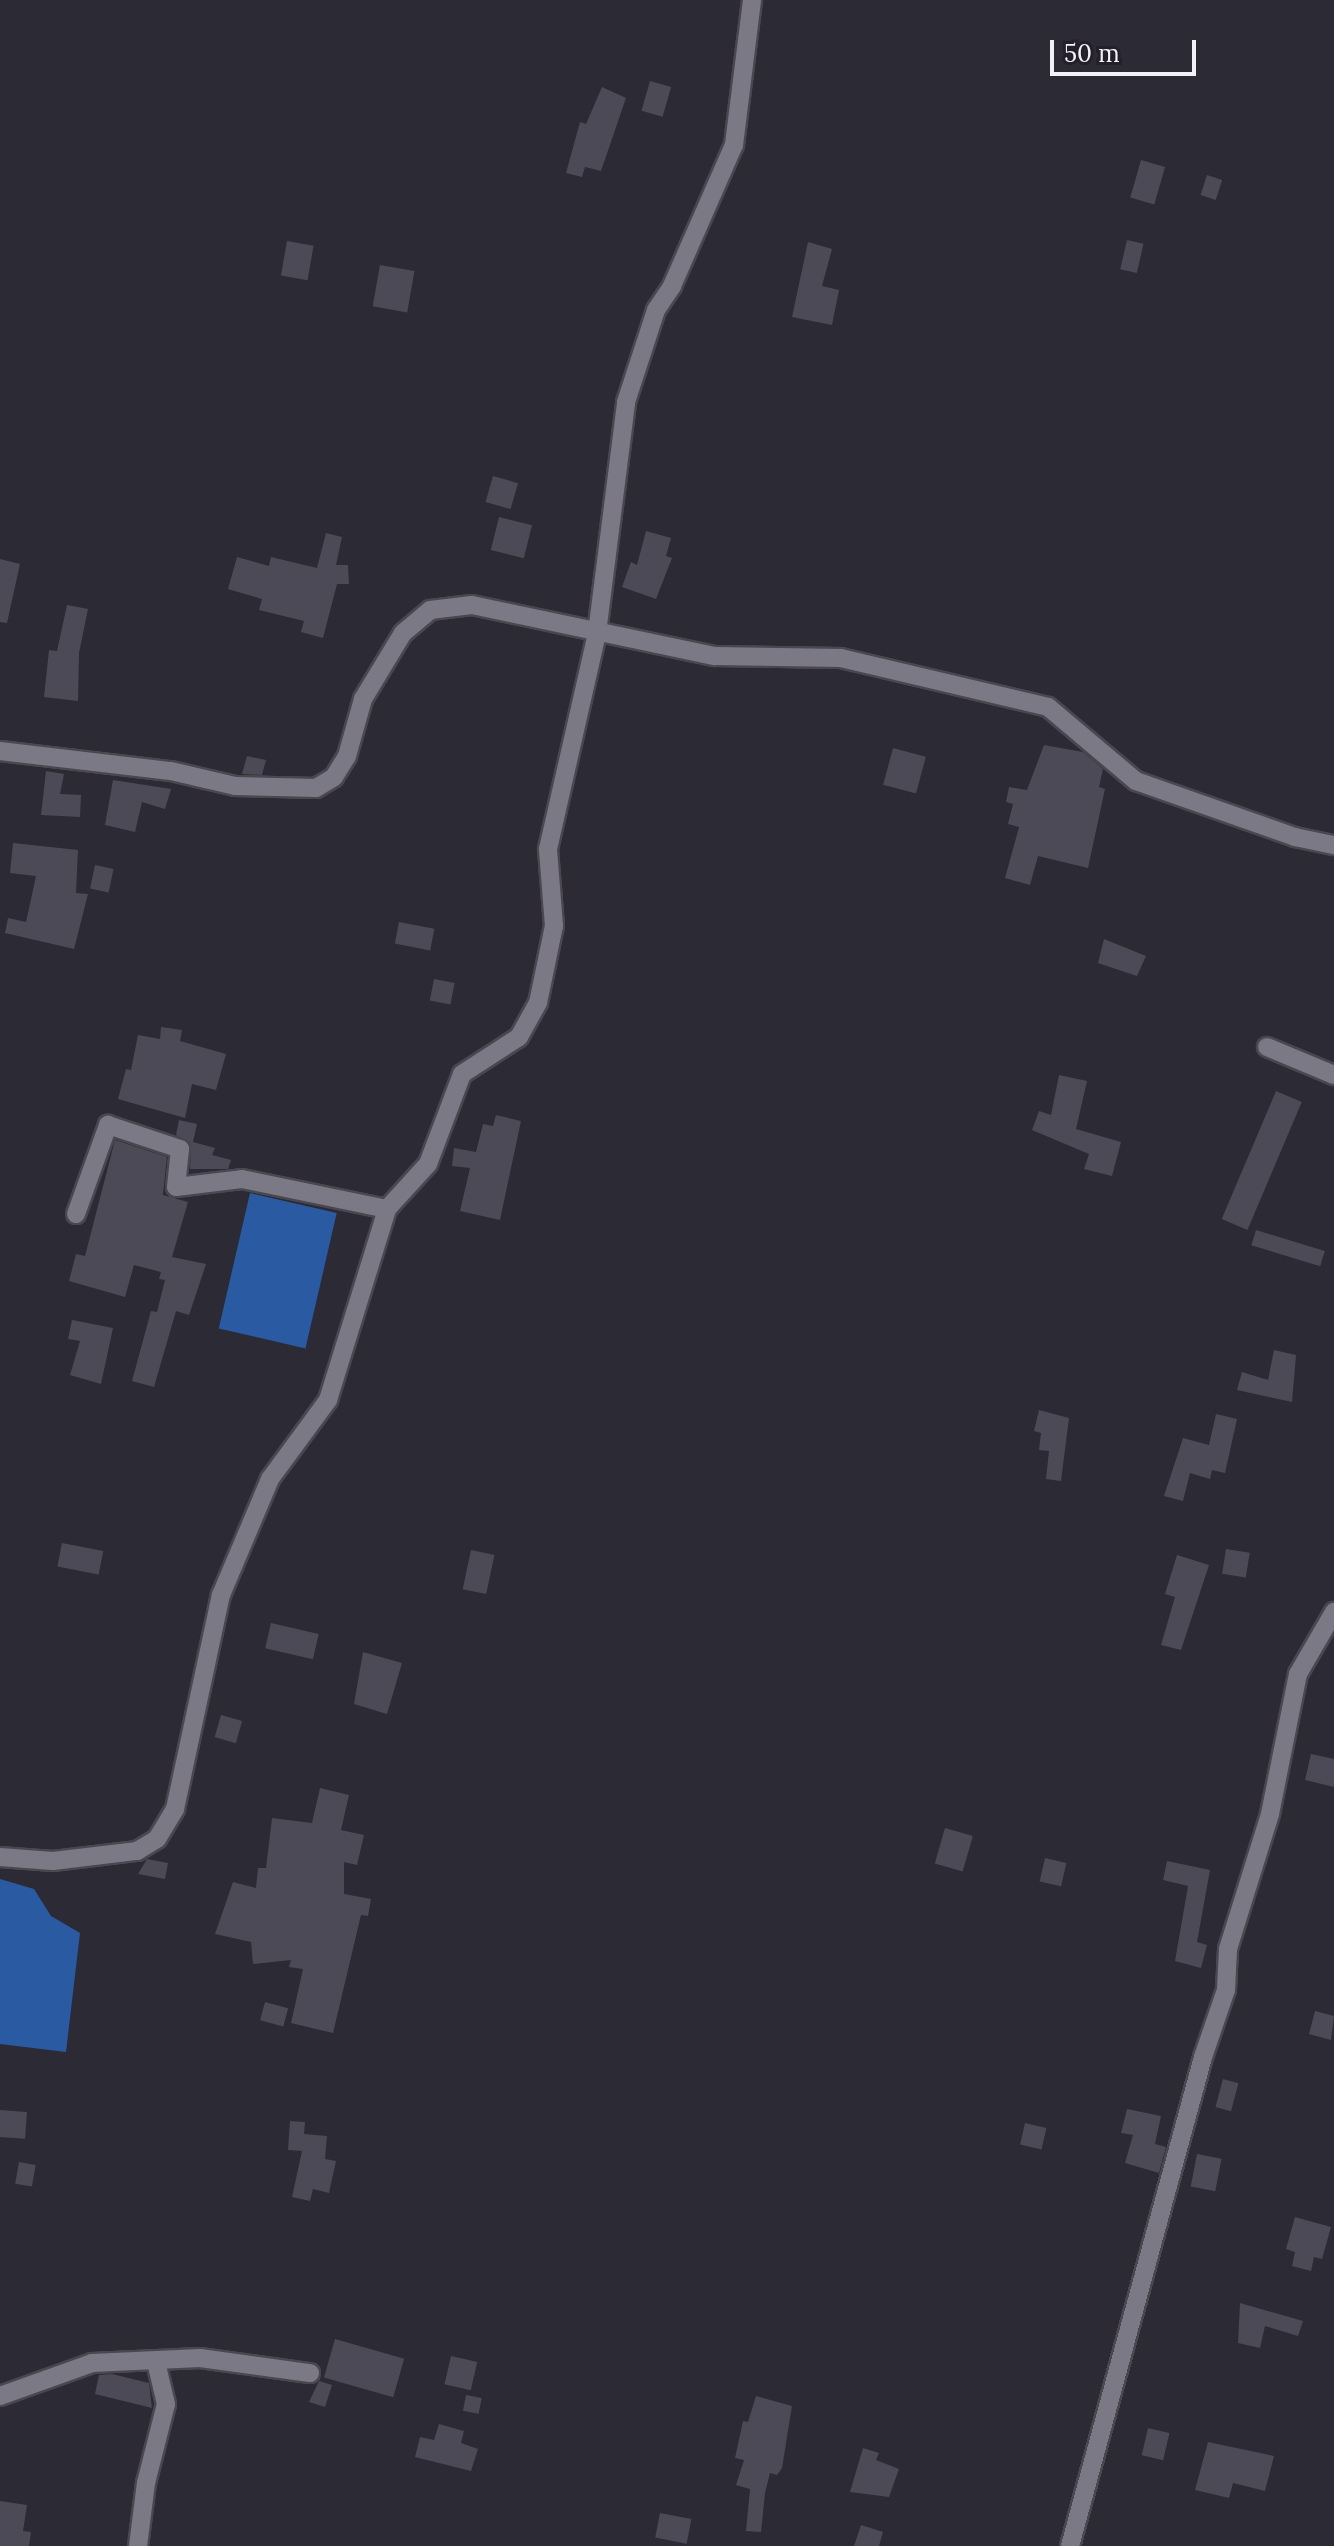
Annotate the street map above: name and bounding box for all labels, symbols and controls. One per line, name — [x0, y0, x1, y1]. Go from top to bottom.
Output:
scale bar — [1054, 24, 1200, 74]
text: 50 m — [1064, 38, 1120, 69]

